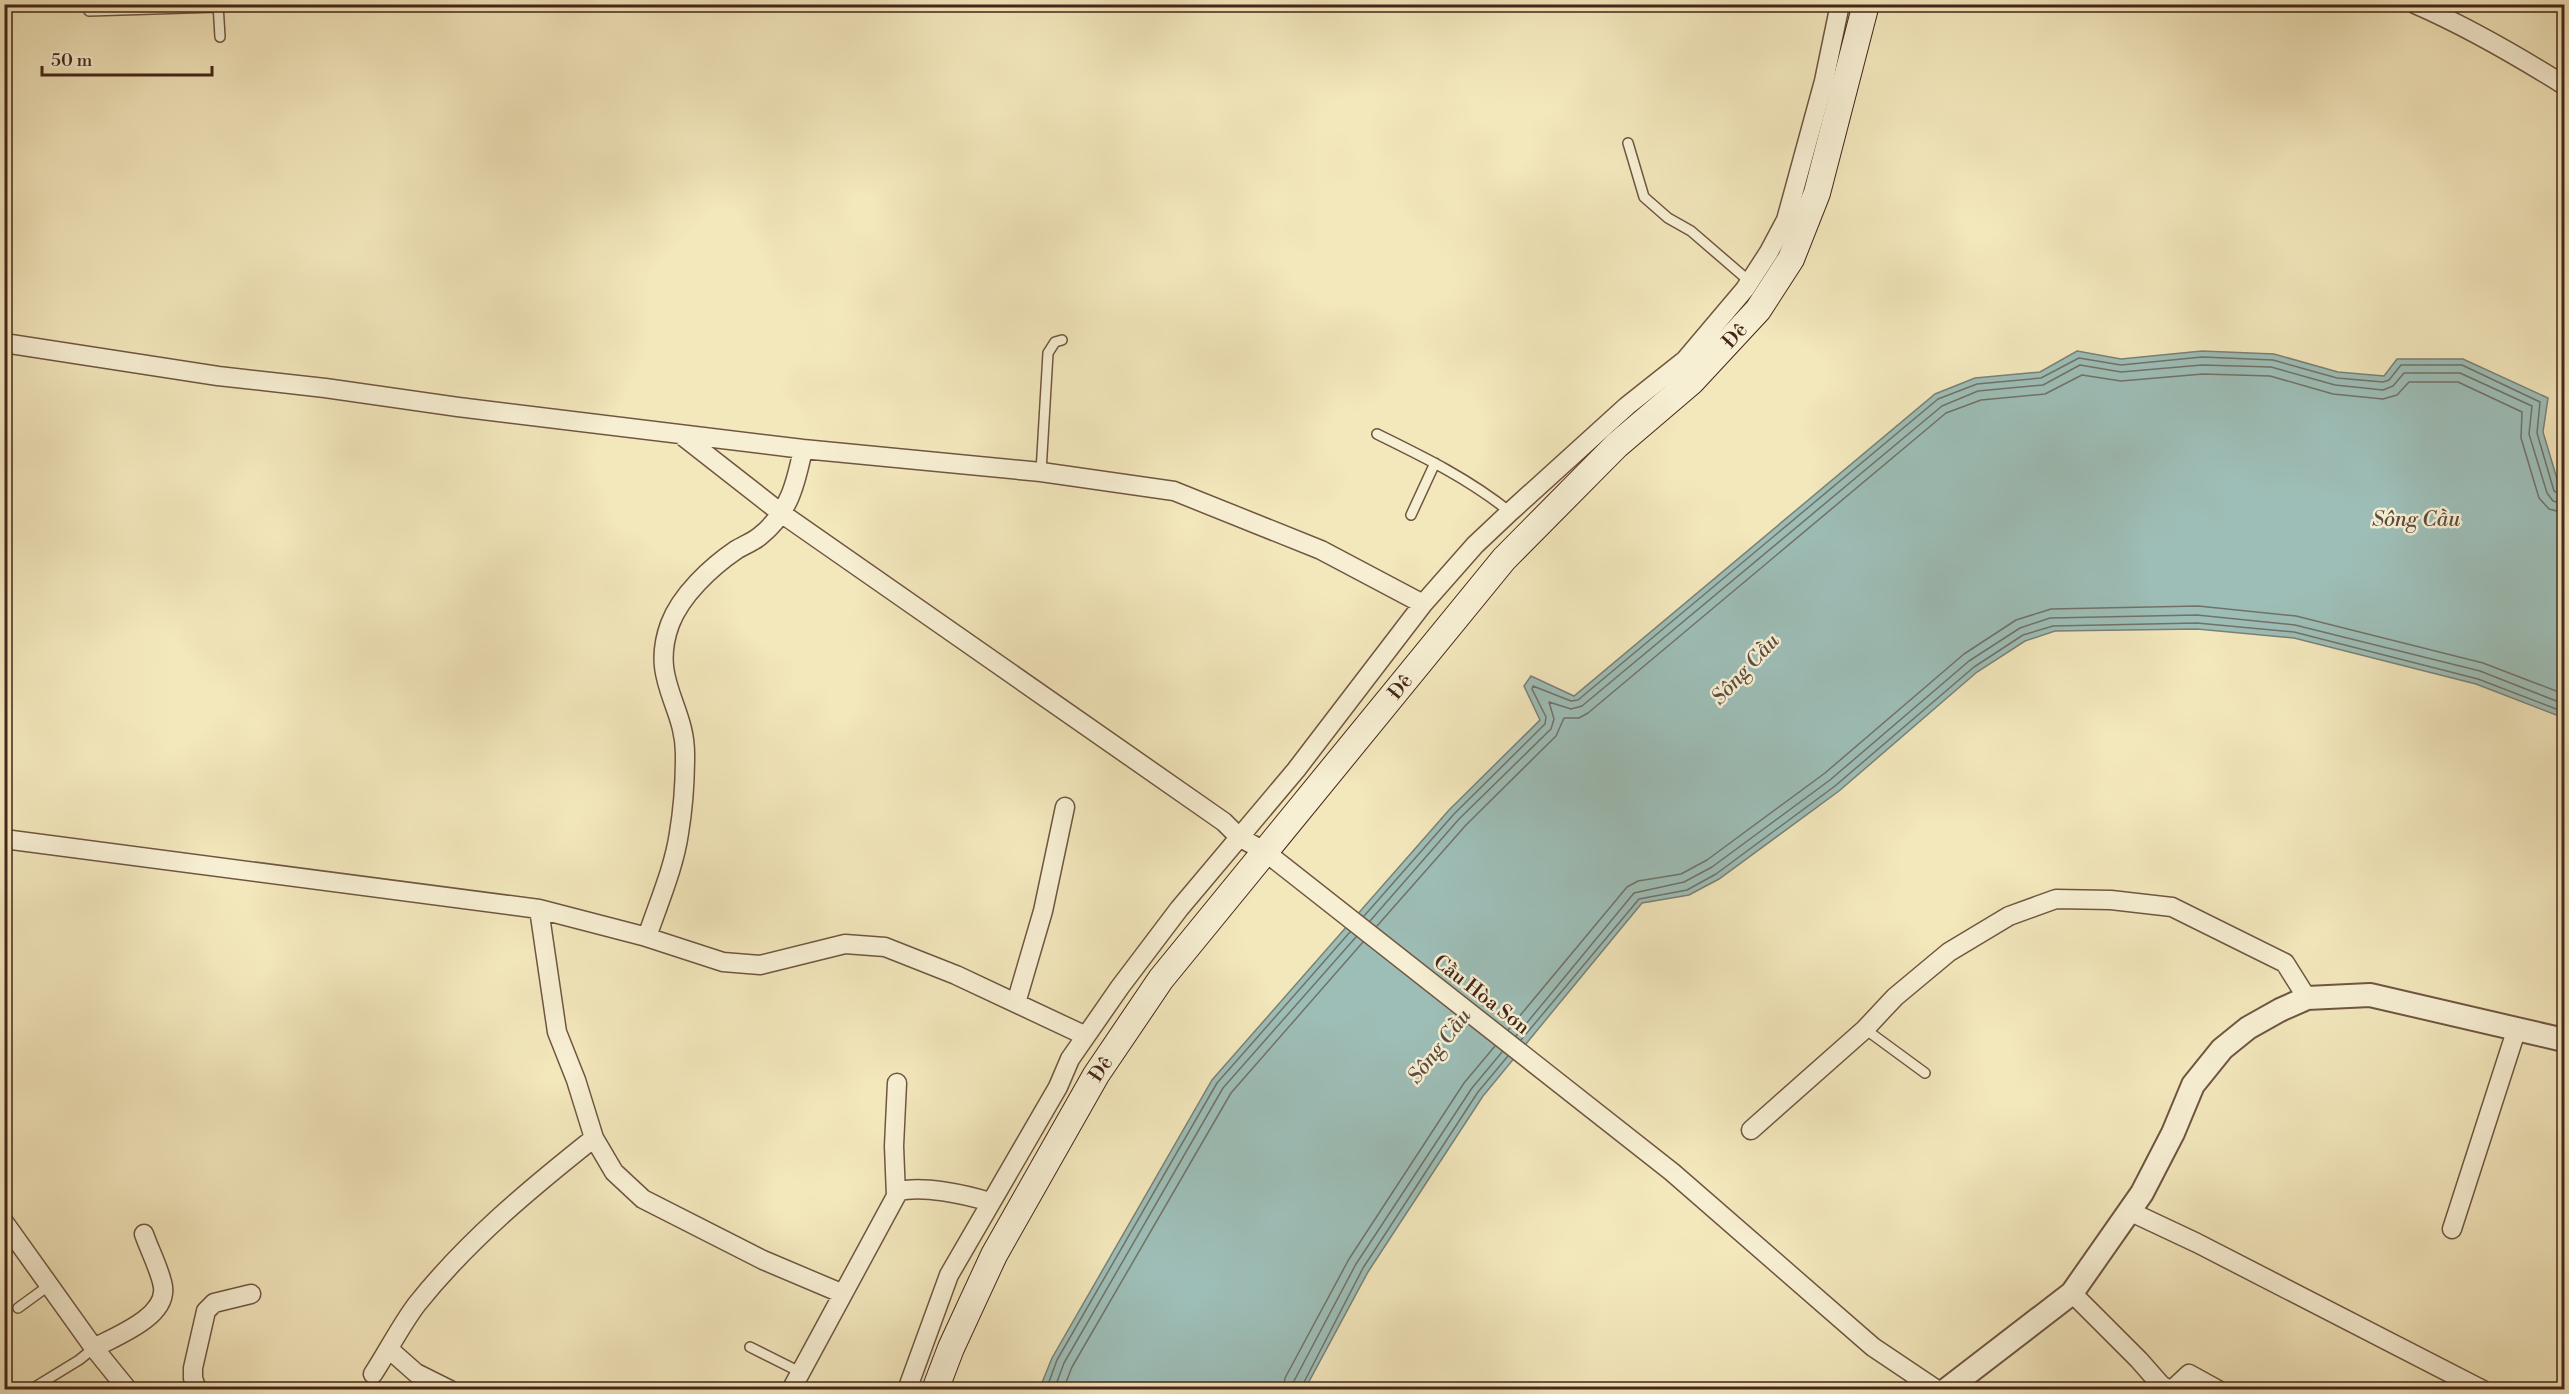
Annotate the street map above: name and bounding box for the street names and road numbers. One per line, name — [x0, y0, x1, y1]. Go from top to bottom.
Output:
street label: Đê — [1718, 318, 1753, 354]
street label: Đê — [1383, 670, 1419, 705]
street label: Cầu Hòa Sơn — [1428, 950, 1534, 1041]
street label: Đê — [1084, 1052, 1119, 1087]

